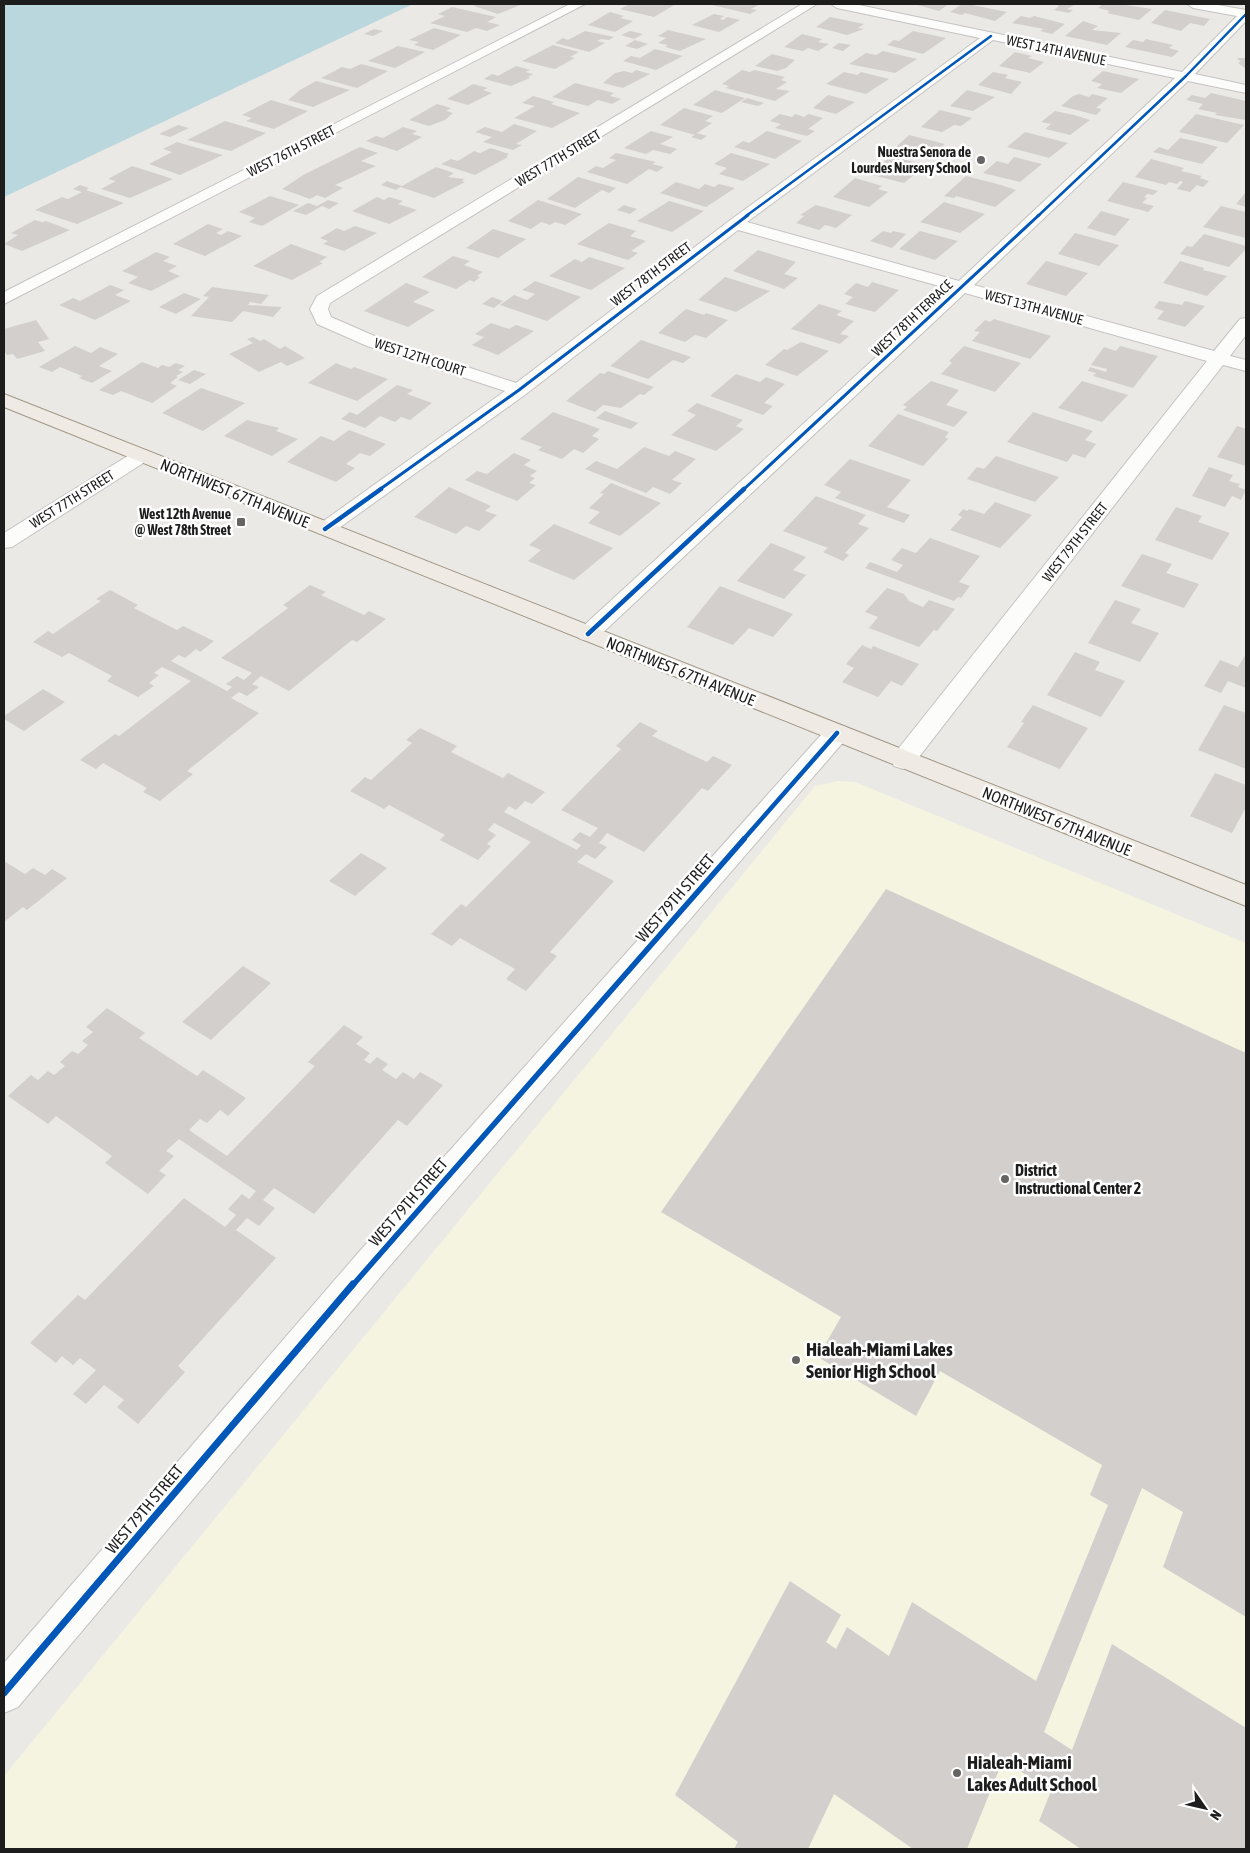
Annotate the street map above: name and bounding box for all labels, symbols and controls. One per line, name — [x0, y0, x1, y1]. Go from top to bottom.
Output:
street label: WEST 14TH AVENUE — [1005, 32, 1107, 68]
street label: WEST 76TH STREET — [244, 122, 338, 180]
street label: WEST 77TH STREET — [513, 126, 603, 190]
place label: Nuestra Senora de Lourdes Nursery School — [851, 144, 971, 176]
marker: Nuestra Senora de Lourdes Nursery School — [975, 154, 987, 166]
street label: WEST 78TH STREET — [608, 239, 694, 309]
street label: WEST 78TH TERRACE — [868, 276, 956, 360]
street label: WEST 13TH AVENUE — [983, 286, 1085, 328]
street label: WEST 12TH COURT — [372, 335, 468, 379]
street label: NORTHWEST 67TH AVENUE — [158, 455, 312, 531]
street label: WEST 77TH STREET — [27, 467, 117, 531]
street label: WEST 79TH STREET — [1039, 499, 1111, 585]
place label: West 12th Avenue @ West 78th Street — [135, 506, 231, 538]
marker: West 12th Avenue @ West 78th Street — [235, 516, 247, 528]
street label: NORTHWEST 67TH AVENUE — [604, 633, 758, 709]
street label: NORTHWEST 67TH AVENUE — [980, 783, 1134, 859]
street label: WEST 79TH STREET — [632, 850, 718, 946]
street label: WEST 79TH STREET — [365, 1154, 451, 1250]
place label: District Instructional Center 2 — [1015, 1161, 1141, 1197]
marker: District Instructional Center 2 — [999, 1173, 1011, 1185]
place label: Hialeah-Miami Lakes Senior High School — [806, 1338, 953, 1382]
marker: Hialeah-Miami Lakes Senior High School — [790, 1354, 802, 1366]
street label: WEST 79TH STREET — [102, 1461, 186, 1557]
place label: Hialeah-Miami Lakes Adult School — [967, 1751, 1098, 1795]
marker: Hialeah-Miami Lakes Adult School — [951, 1767, 963, 1779]
north arrow — [1180, 1783, 1230, 1833]
text: N — [1207, 1807, 1225, 1823]

